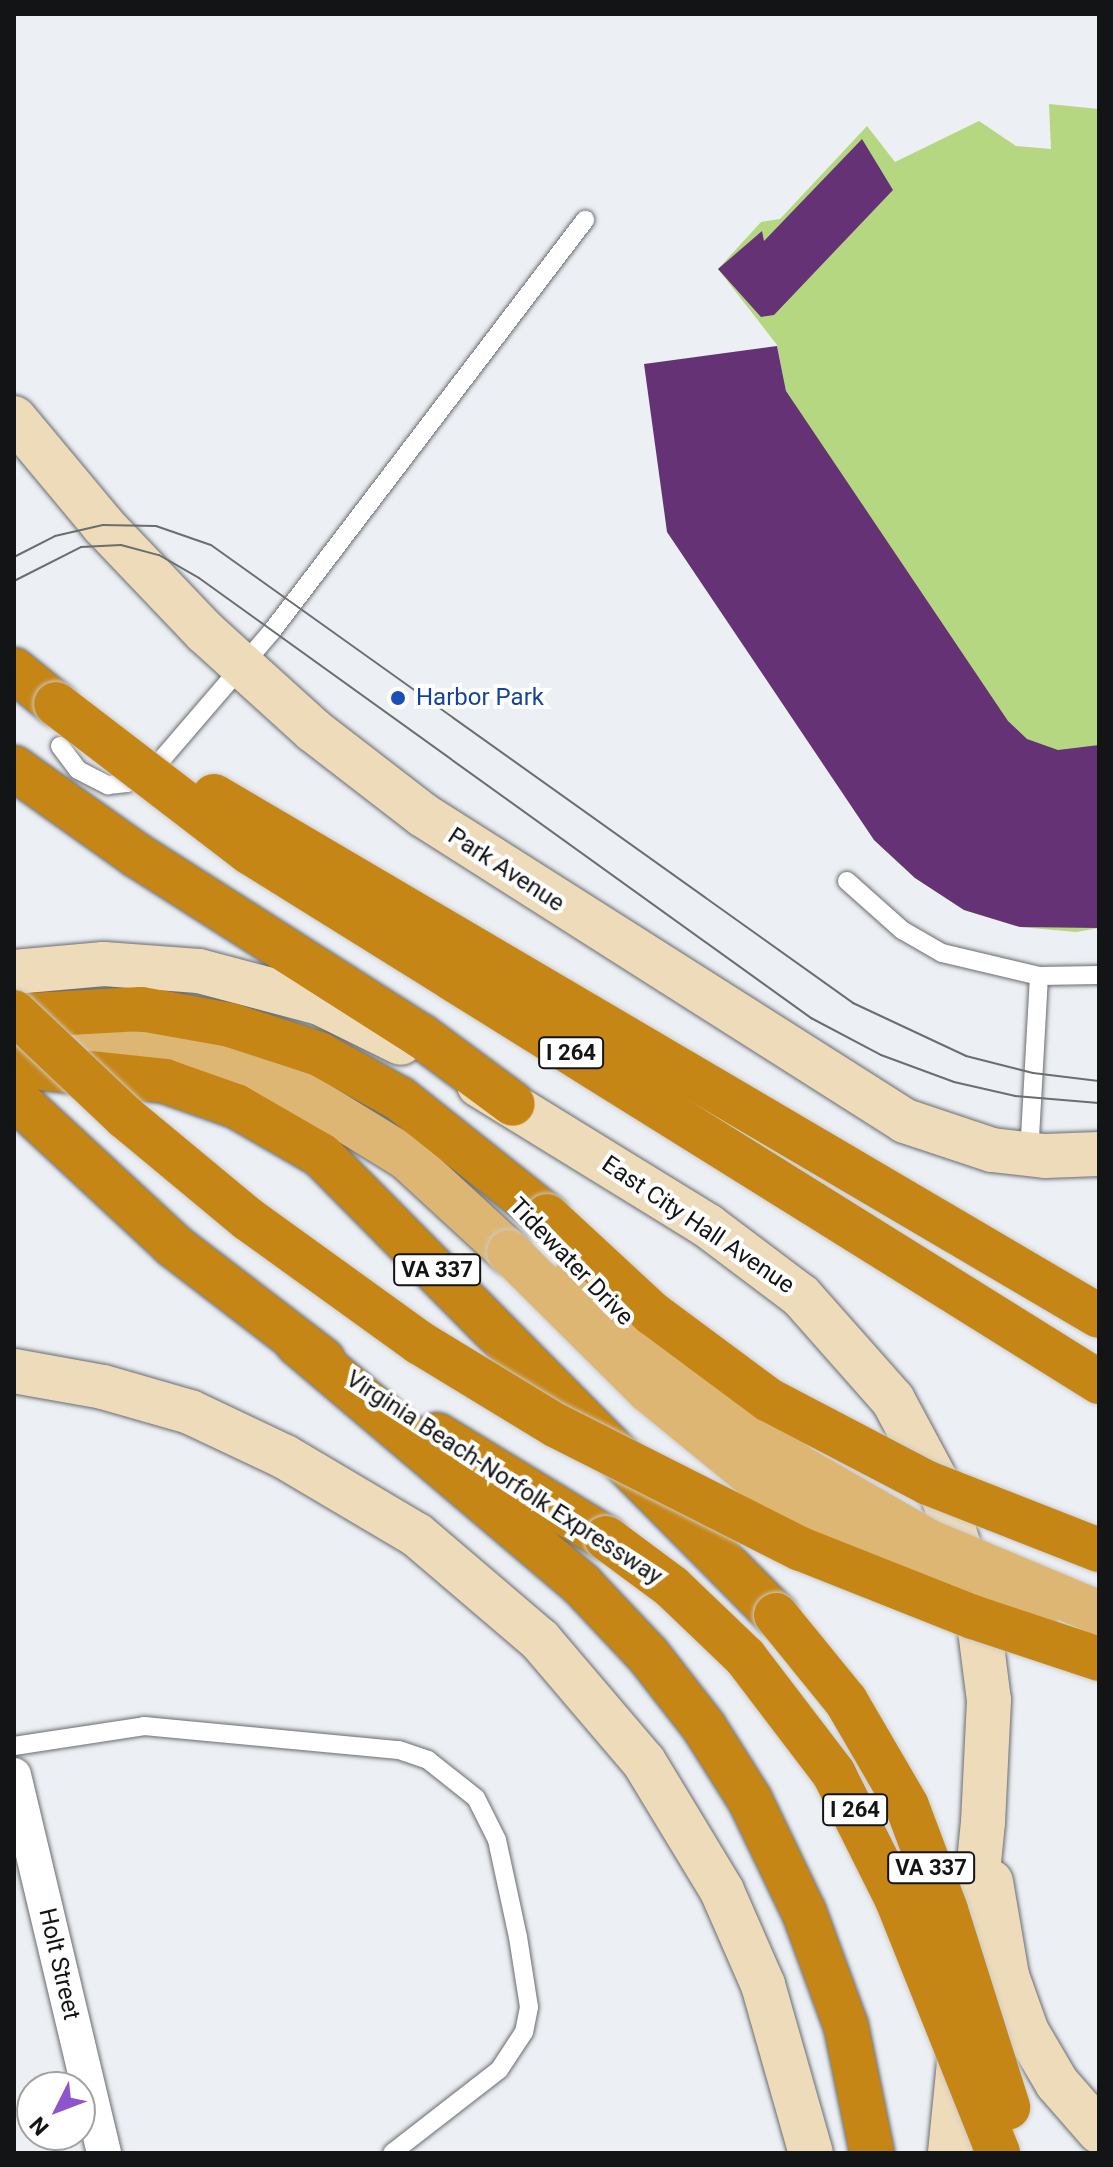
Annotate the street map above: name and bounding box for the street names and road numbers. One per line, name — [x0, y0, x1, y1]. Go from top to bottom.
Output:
street label: Park Avenue — [442, 822, 570, 918]
road number: I 264 — [537, 1035, 605, 1071]
street label: East City Hall Avenue — [596, 1150, 800, 1300]
street label: Tidewater Drive — [503, 1192, 639, 1332]
road number: VA 337 — [393, 1252, 481, 1288]
street label: Virginia Beach-Norfolk Expressway — [340, 1365, 668, 1591]
road number: I 264 — [821, 1792, 889, 1828]
road number: VA 337 — [887, 1850, 975, 1886]
street label: Holt Street — [32, 1905, 86, 2023]

